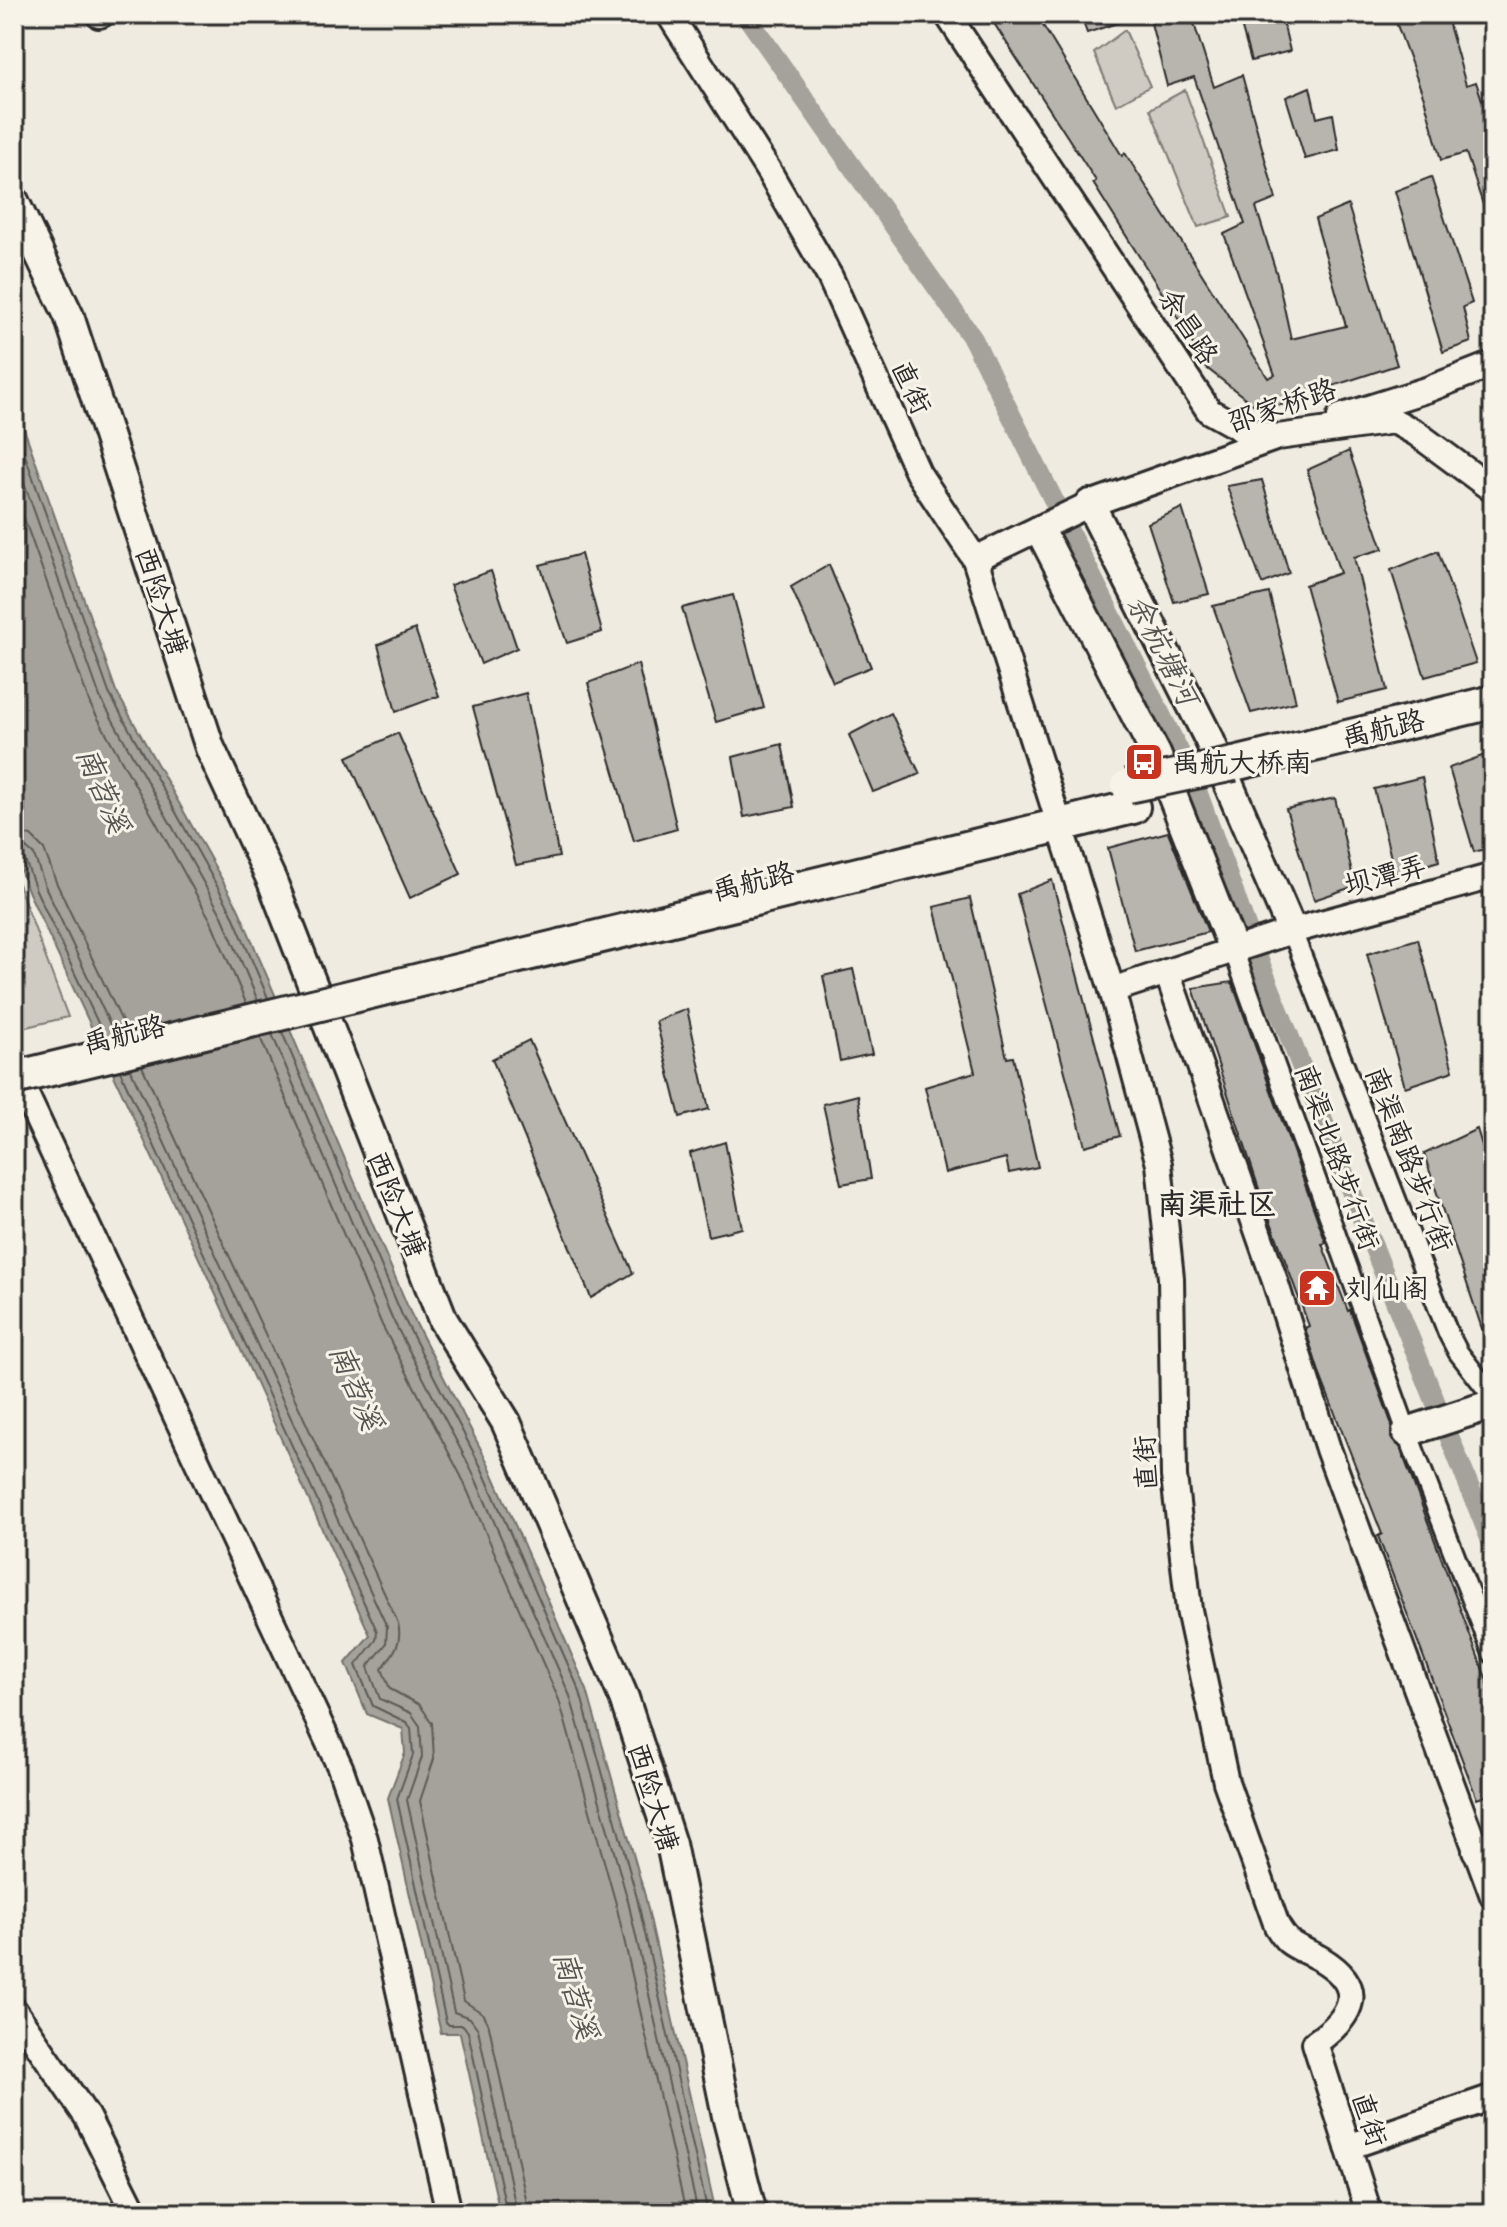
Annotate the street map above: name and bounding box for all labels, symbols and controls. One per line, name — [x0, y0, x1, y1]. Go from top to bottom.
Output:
street label: 余昌路 — [1151, 282, 1226, 371]
street label: 直街 — [884, 354, 939, 420]
street label: 邵家桥路 — [1224, 371, 1341, 440]
street label: 西险大塘 — [128, 542, 195, 660]
water label: 余杭塘河 — [1119, 588, 1209, 717]
street label: 禹航路 — [1338, 702, 1428, 755]
water label: 南苕溪 — [68, 741, 139, 841]
bus stop icon: 禹航大桥南 — [1123, 741, 1165, 783]
place label: 禹航大桥南 — [1172, 745, 1312, 780]
street label: 坝潭弄 — [1340, 848, 1430, 903]
street label: 禹航路 — [708, 854, 798, 909]
street label: 禹航路 — [79, 1007, 169, 1062]
street label: 南渠北路步行街 — [1288, 1059, 1387, 1255]
street label: 南渠南路步行街 — [1358, 1061, 1461, 1257]
street label: 西险大塘 — [359, 1146, 434, 1263]
district label: 南渠社区 — [1157, 1185, 1277, 1223]
temple icon: 刘仙阁 — [1296, 1267, 1338, 1309]
place label: 刘仙阁 — [1345, 1271, 1429, 1306]
water label: 南苕溪 — [321, 1338, 392, 1438]
street label: 直街 — [1127, 1434, 1164, 1492]
street label: 西险大塘 — [620, 1738, 687, 1856]
water label: 南苕溪 — [545, 1947, 607, 2045]
street label: 直街 — [1344, 2087, 1395, 2151]

